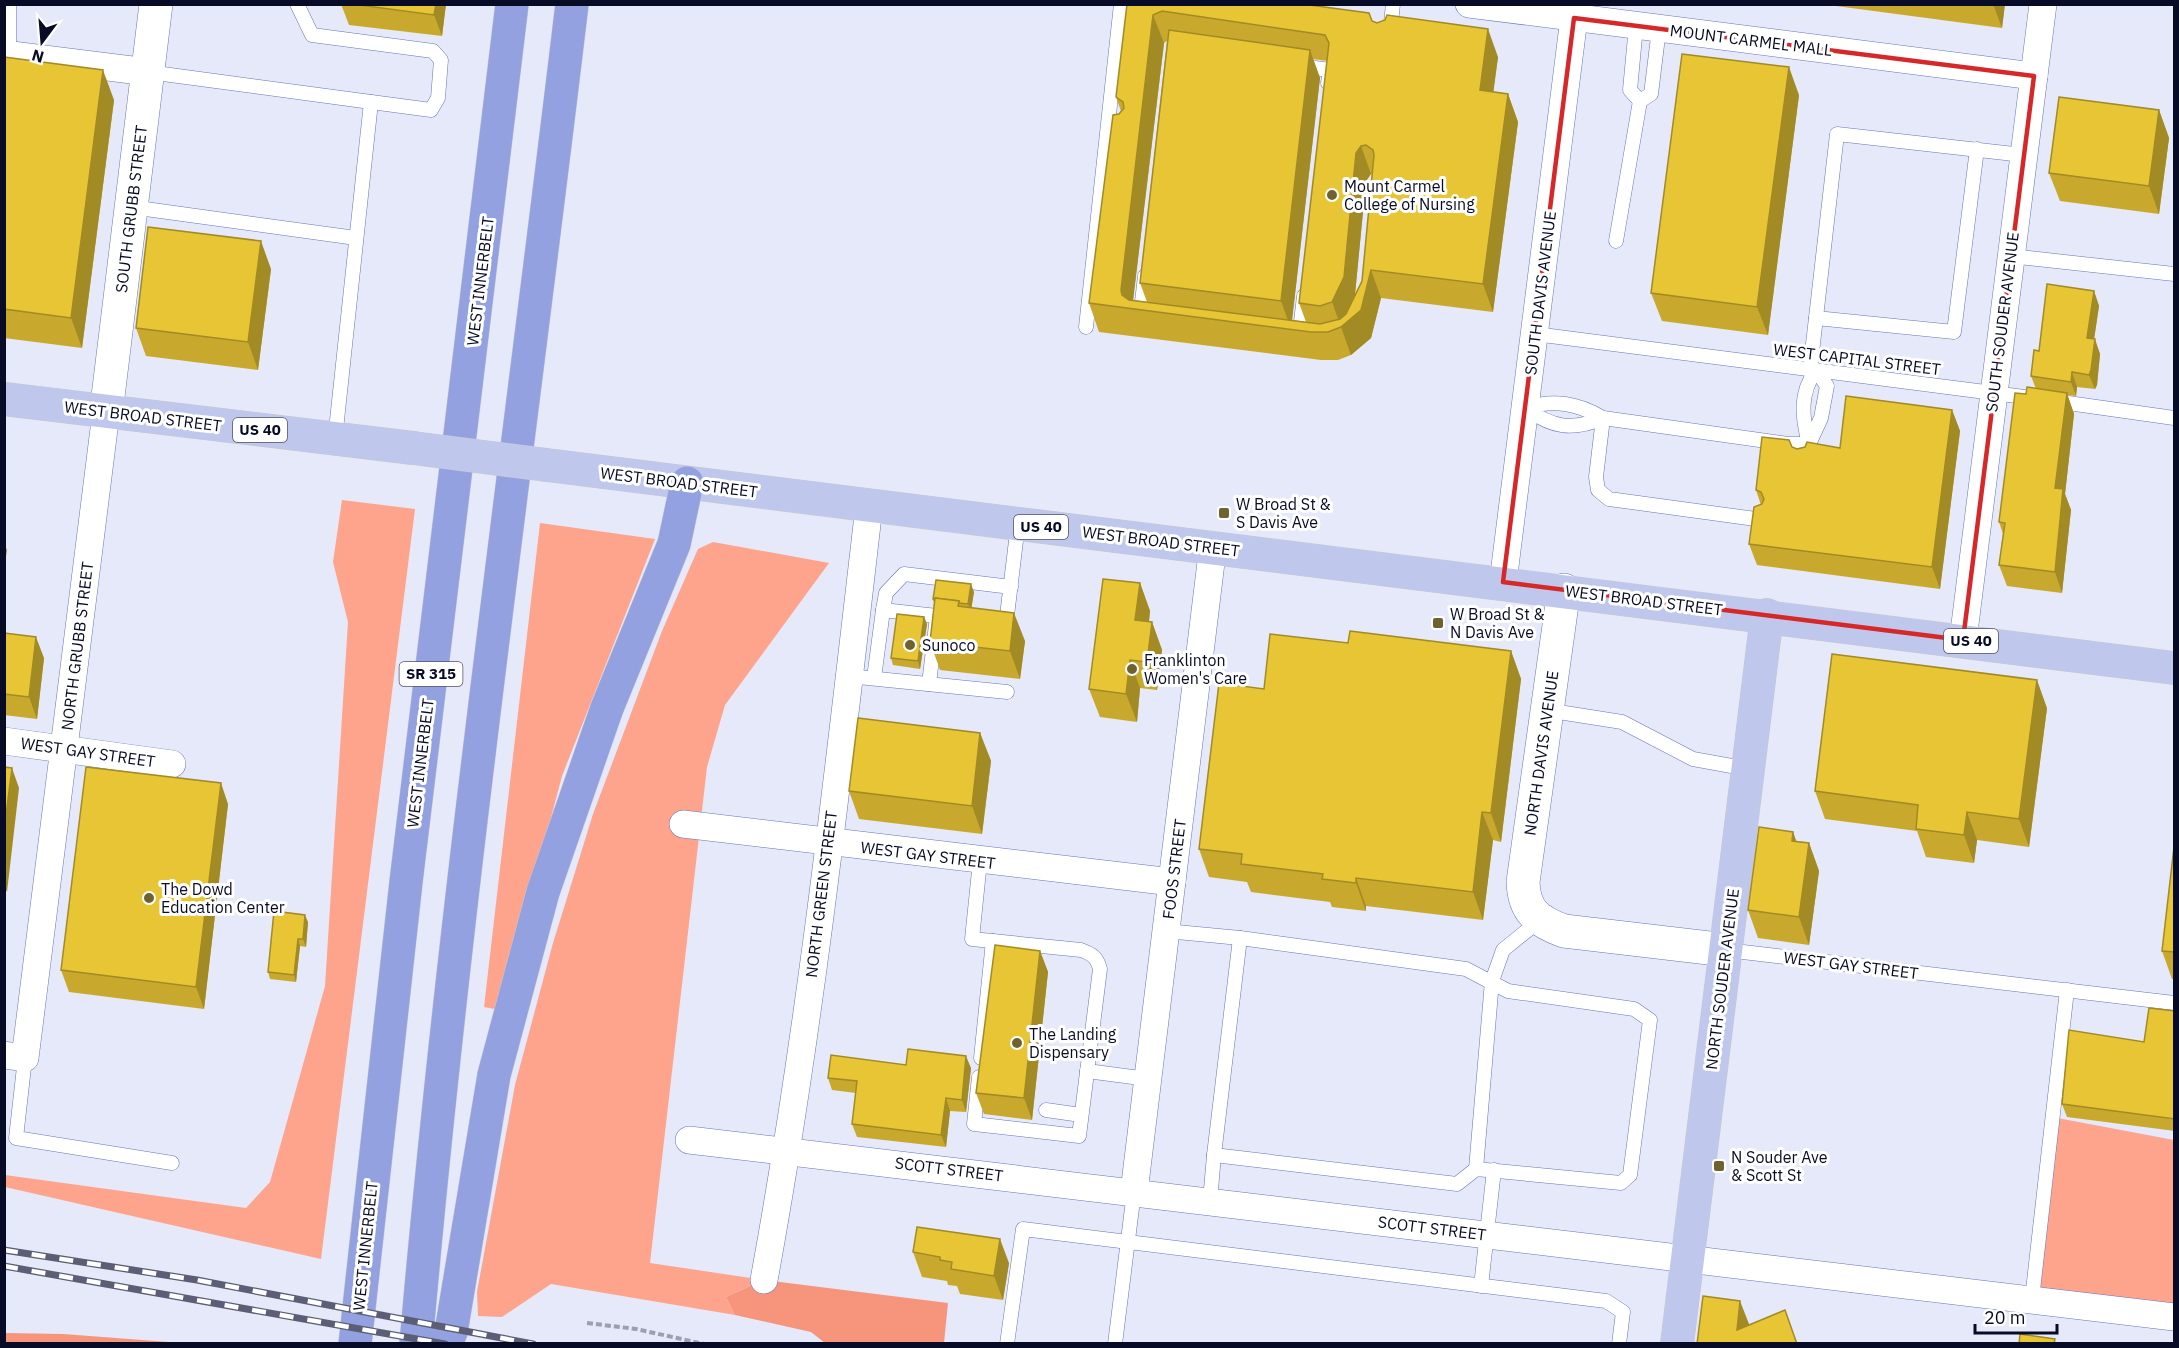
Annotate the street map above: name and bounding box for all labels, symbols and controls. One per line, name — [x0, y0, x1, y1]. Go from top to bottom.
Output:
north arrow — [12, 12, 72, 72]
street label: MOUNT CARMEL MALL — [1669, 20, 1833, 60]
text: N — [30, 45, 46, 68]
street label: SOUTH GRUBB STREET — [111, 124, 151, 294]
place label: Mount Carmel College of Nursing — [1344, 176, 1475, 214]
marker: Mount Carmel College of Nursing — [1325, 188, 1339, 202]
street label: SOUTH DAVIS AVENUE — [1520, 210, 1560, 376]
street label: WEST INNERBELT — [462, 215, 498, 347]
street label: SOUTH SOUDER AVENUE — [1981, 231, 2023, 413]
street label: WEST CAPITAL STREET — [1772, 339, 1942, 379]
street label: WEST BROAD STREET — [63, 396, 223, 436]
road number: US 40 — [233, 418, 287, 442]
street label: WEST BROAD STREET — [599, 462, 759, 502]
place label: W Broad St & S Davis Ave — [1236, 494, 1331, 532]
marker: W Broad St & S Davis Ave — [1217, 506, 1231, 520]
road number: US 40 — [1014, 515, 1068, 539]
street label: WEST BROAD STREET — [1081, 521, 1241, 561]
street label: NORTH GRUBB STREET — [57, 561, 97, 731]
street label: WEST BROAD STREET — [1564, 580, 1724, 620]
place label: W Broad St & N Davis Ave — [1450, 604, 1545, 642]
marker: W Broad St & N Davis Ave — [1431, 616, 1445, 630]
road number: US 40 — [1944, 629, 1998, 653]
place label: Sunoco — [922, 635, 975, 655]
marker: Sunoco — [903, 638, 917, 652]
place label: Franklinton Women's Care — [1144, 650, 1247, 688]
road number: SR 315 — [400, 662, 462, 686]
marker: Franklinton Women's Care — [1125, 662, 1139, 676]
street label: NORTH DAVIS AVENUE — [1520, 669, 1562, 837]
street label: WEST INNERBELT — [402, 697, 438, 829]
street label: WEST GAY STREET — [19, 733, 157, 771]
street label: NORTH GREEN STREET — [801, 809, 841, 979]
street label: FOOS STREET — [1158, 818, 1190, 920]
street label: WEST GAY STREET — [859, 837, 997, 873]
place label: The Dowd Education Center — [161, 879, 285, 917]
street label: NORTH SOUDER AVENUE — [1701, 887, 1743, 1071]
marker: The Dowd Education Center — [142, 891, 156, 905]
street label: WEST GAY STREET — [1782, 947, 1920, 983]
place label: The Landing Dispensary — [1029, 1024, 1117, 1062]
marker: The Landing Dispensary — [1010, 1036, 1024, 1050]
place label: N Souder Ave & Scott St — [1731, 1147, 1828, 1185]
street label: SCOTT STREET — [894, 1152, 1004, 1186]
marker: N Souder Ave & Scott St — [1712, 1159, 1726, 1173]
street label: WEST INNERBELT — [348, 1180, 382, 1312]
street label: SCOTT STREET — [1377, 1211, 1487, 1245]
scale bar — [1975, 1297, 2058, 1335]
text: 20 m — [1984, 1306, 2026, 1329]

